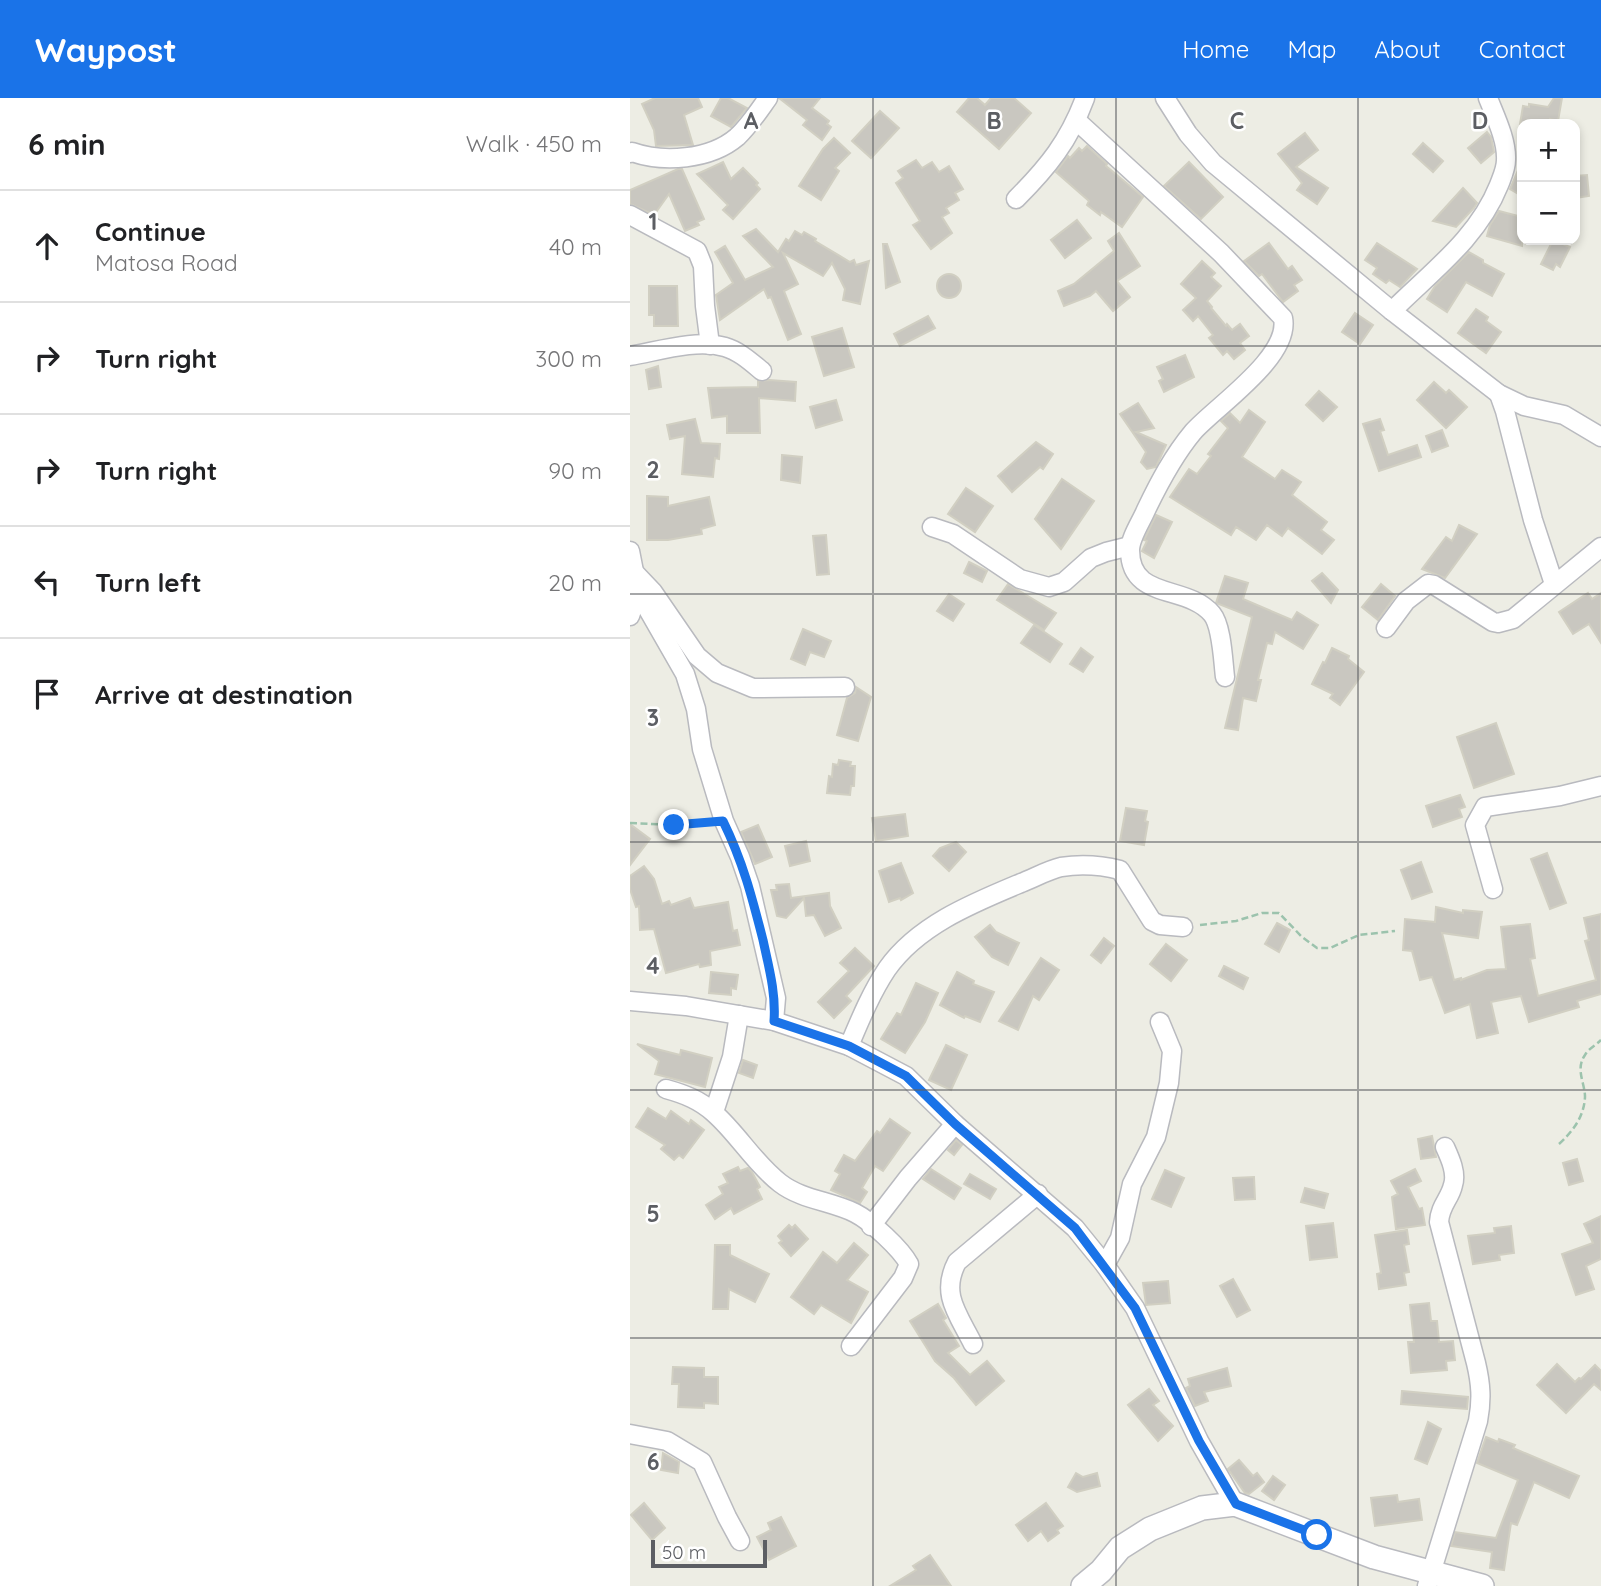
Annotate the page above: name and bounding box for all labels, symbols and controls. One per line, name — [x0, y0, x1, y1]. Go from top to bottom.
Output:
text: Waypost — [35, 29, 177, 70]
text: Home — [1182, 34, 1249, 64]
text: Map — [1287, 34, 1336, 64]
text: About — [1374, 34, 1441, 64]
text: Contact — [1479, 34, 1566, 64]
text: A — [744, 106, 759, 135]
text: B — [986, 106, 1002, 135]
text: C — [1230, 106, 1244, 135]
text: D — [1472, 106, 1488, 135]
map controls — [1517, 119, 1580, 245]
button: + — [1517, 119, 1580, 182]
text: 6 min — [28, 125, 106, 163]
text: Walk · 450 m — [466, 129, 602, 158]
button: − — [1517, 182, 1580, 245]
text: 1 — [649, 207, 657, 236]
text: Continue — [95, 215, 206, 248]
icon: ahead — [28, 227, 66, 265]
text: 40 m — [549, 232, 602, 261]
text: Matosa Road — [95, 248, 238, 277]
icon: right — [28, 339, 66, 377]
text: Turn right — [95, 342, 217, 375]
text: 300 m — [535, 344, 602, 373]
icon: right — [28, 451, 66, 489]
text: Turn right — [95, 454, 217, 487]
text: 2 — [646, 455, 660, 484]
text: 90 m — [548, 456, 602, 485]
icon: left — [28, 563, 66, 601]
text: Turn left — [95, 566, 202, 599]
text: 20 m — [548, 568, 602, 597]
icon: arrive — [28, 675, 66, 713]
text: Arrive at destination — [95, 678, 353, 711]
text: 3 — [647, 703, 659, 732]
route end — [658, 809, 689, 840]
text: 4 — [646, 951, 660, 980]
text: 5 — [646, 1199, 660, 1228]
text: 6 — [647, 1447, 659, 1476]
route start — [1301, 1519, 1332, 1550]
scale bar — [651, 1537, 766, 1569]
text: 50 m — [662, 1540, 706, 1564]

